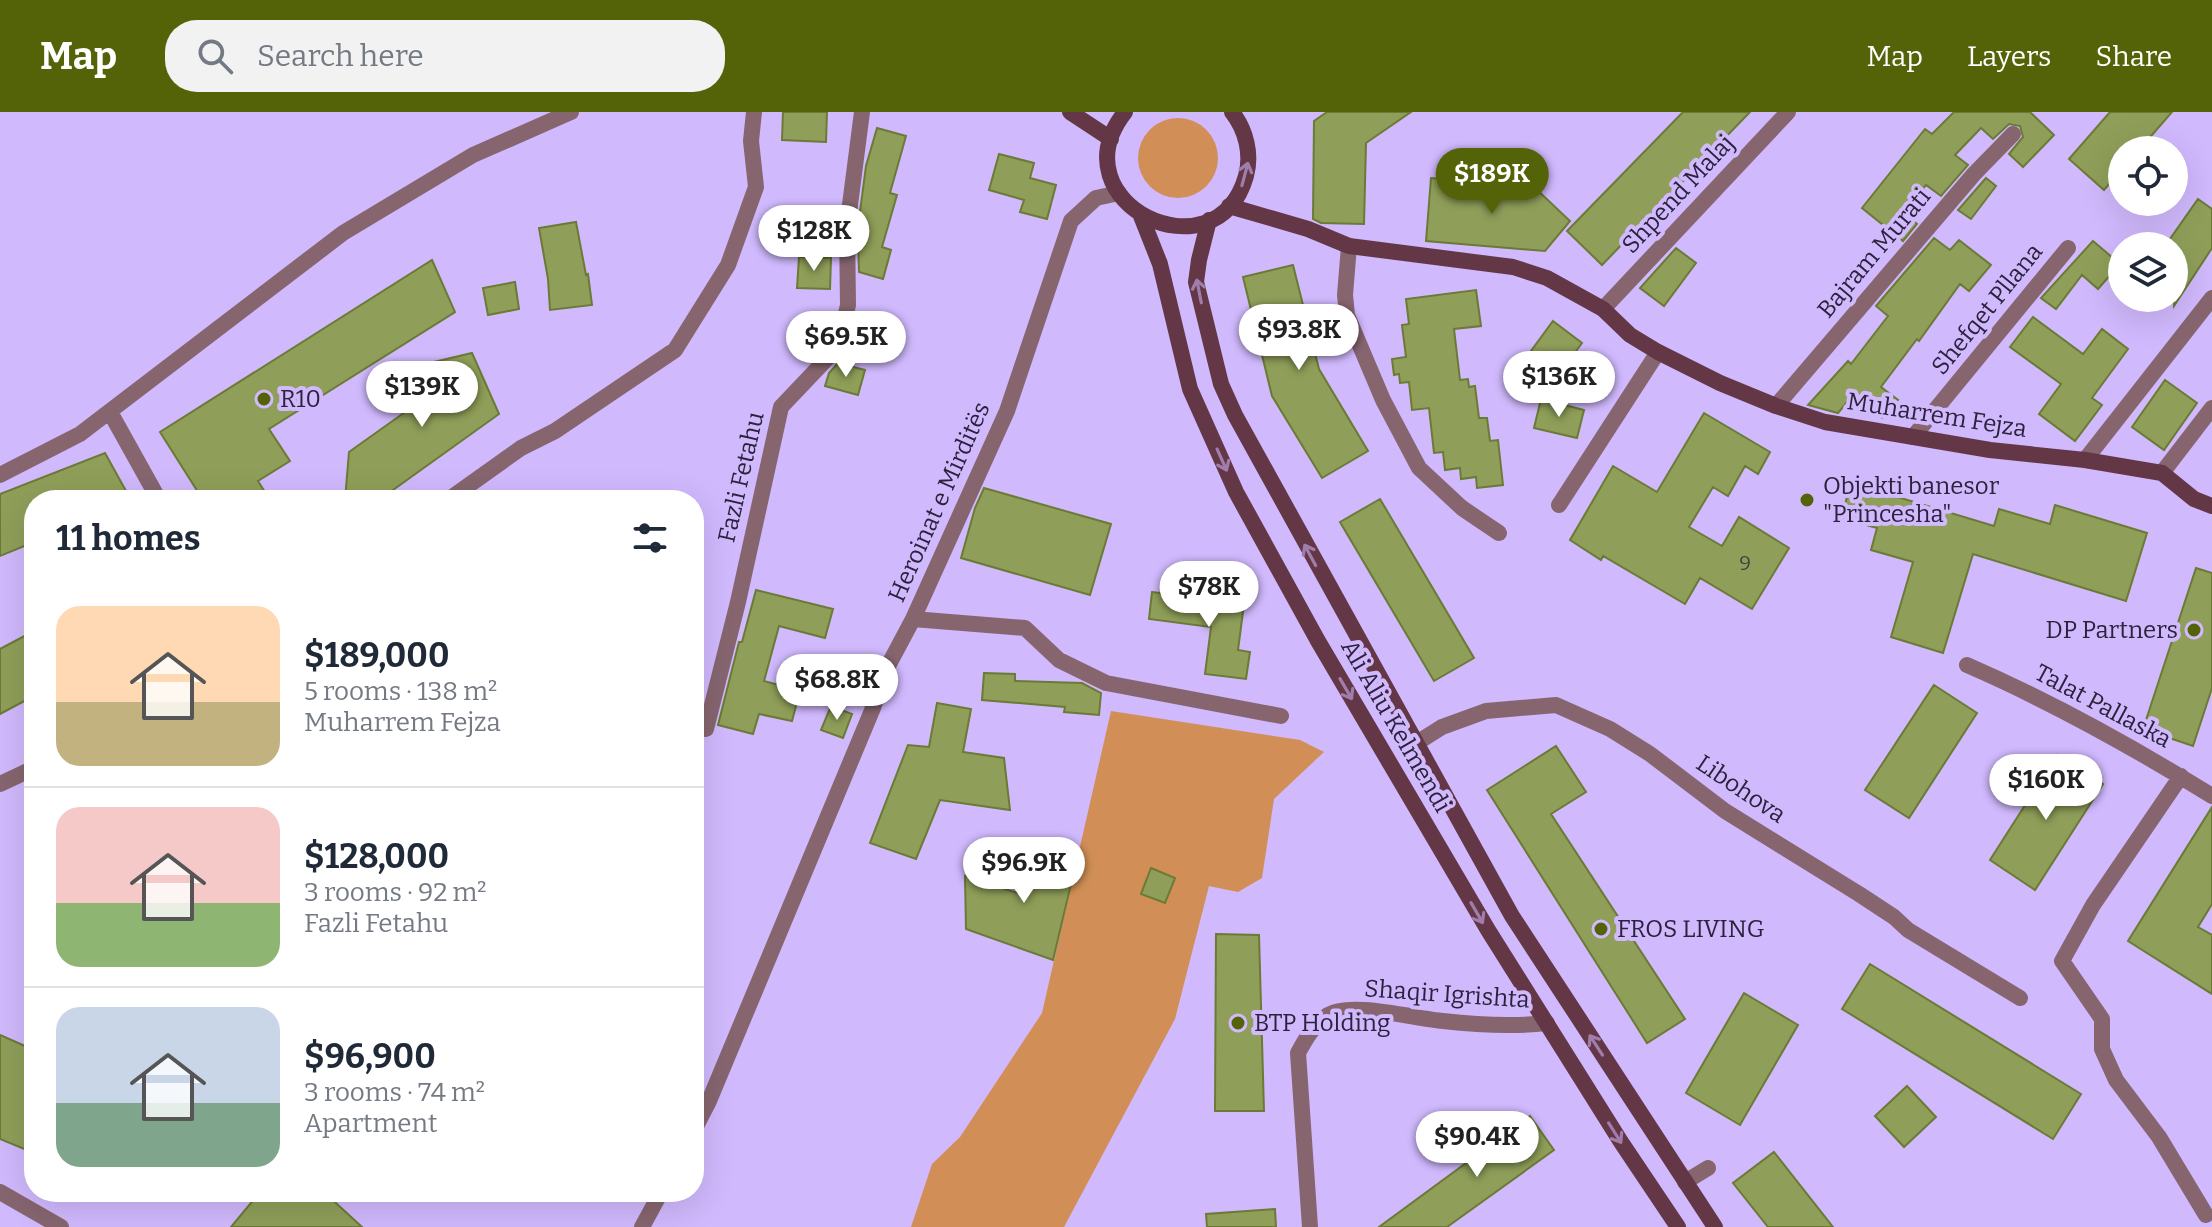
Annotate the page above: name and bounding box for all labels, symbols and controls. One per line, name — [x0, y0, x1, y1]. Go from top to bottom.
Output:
search box — [165, 20, 725, 92]
text: Map — [40, 33, 117, 79]
icon: search — [193, 34, 237, 78]
text: Search here — [257, 38, 424, 74]
text: Map — [1866, 40, 1923, 73]
text: Layers — [1967, 40, 2051, 73]
text: Share — [2095, 40, 2172, 73]
street label: Shpend Malaj — [1616, 129, 1740, 259]
map controls — [2108, 136, 2188, 312]
button: locate — [2108, 136, 2188, 216]
pin: $189K — [1436, 148, 1548, 216]
text: $189K — [1454, 158, 1530, 189]
one-way arrow — [1238, 162, 1253, 188]
street label: Bajram Murati — [1812, 183, 1936, 323]
pin: $128K — [758, 205, 870, 273]
text: $128K — [776, 215, 852, 246]
button: layers — [2108, 232, 2188, 312]
street label: Shefqet Pllana — [1926, 238, 2048, 380]
one-way arrow — [1191, 279, 1206, 305]
pin: $93.8K — [1234, 304, 1364, 372]
pin: $69.5K — [781, 311, 911, 379]
text: $93.8K — [1257, 314, 1341, 345]
text: $69.5K — [804, 321, 888, 352]
pin: $136K — [1503, 351, 1615, 419]
pin: $139K — [366, 361, 478, 429]
text: $136K — [1521, 361, 1597, 392]
text: $139K — [384, 371, 460, 402]
place label: R10 — [280, 385, 321, 413]
street label: Muharrem Fejza — [1845, 387, 2029, 443]
marker: R10 — [255, 390, 273, 408]
street label: Heroinat e Mirditës — [882, 398, 996, 606]
street label: Fazli Fetahu — [712, 409, 770, 545]
one-way arrow — [1215, 448, 1230, 472]
place label: Objekti banesor "Princesha" — [1823, 472, 2000, 528]
marker: Objekti banesor "Princesha" — [1798, 491, 1816, 509]
icon: filters — [628, 516, 672, 560]
text: 11 homes — [56, 518, 201, 559]
one-way arrow — [1302, 543, 1318, 567]
house number: 9 — [1739, 551, 1751, 575]
pin: $78K — [1162, 561, 1256, 629]
text: $78K — [1178, 571, 1240, 602]
place label: DP Partners — [2045, 616, 2178, 644]
marker: DP Partners — [2185, 621, 2203, 639]
text: $189,000 — [304, 635, 450, 676]
street label: Ali Aliu Kelmendi — [1335, 635, 1457, 817]
icon: home — [120, 638, 216, 734]
pin: $68.8K — [772, 654, 902, 722]
street label: Talat Pallaska — [2030, 658, 2176, 754]
text: $68.8K — [794, 664, 880, 695]
text: 5 rooms · 138 m² — [304, 676, 497, 707]
one-way arrow — [1339, 676, 1354, 700]
text: Muharrem Fejza — [304, 707, 501, 738]
street label: Libohova — [1691, 749, 1791, 829]
pin: $160K — [1990, 754, 2102, 822]
text: $160K — [2007, 764, 2085, 795]
text: $128,000 — [304, 836, 449, 877]
pin: $96.9K — [959, 837, 1089, 905]
icon: home — [120, 839, 216, 935]
text: $96.9K — [981, 847, 1067, 878]
text: 3 rooms · 92 m² — [304, 877, 487, 908]
one-way arrow — [1469, 901, 1485, 924]
text: Fazli Fetahu — [304, 908, 448, 939]
place label: FROS LIVING — [1617, 915, 1765, 943]
marker: FROS LIVING — [1592, 920, 1610, 938]
street label: Shaqir Igrishta — [1363, 974, 1531, 1014]
place label: BTP Holding — [1254, 1009, 1390, 1037]
marker: BTP Holding — [1229, 1014, 1247, 1032]
one-way arrow — [1587, 1034, 1604, 1056]
text: $96,900 — [304, 1036, 436, 1077]
icon: home — [120, 1039, 216, 1135]
text: 3 rooms · 74 m² — [304, 1077, 485, 1108]
text: Apartment — [304, 1108, 437, 1139]
pin: $90.4K — [1412, 1111, 1542, 1179]
text: $90.4K — [1434, 1121, 1520, 1152]
one-way arrow — [1608, 1121, 1624, 1144]

